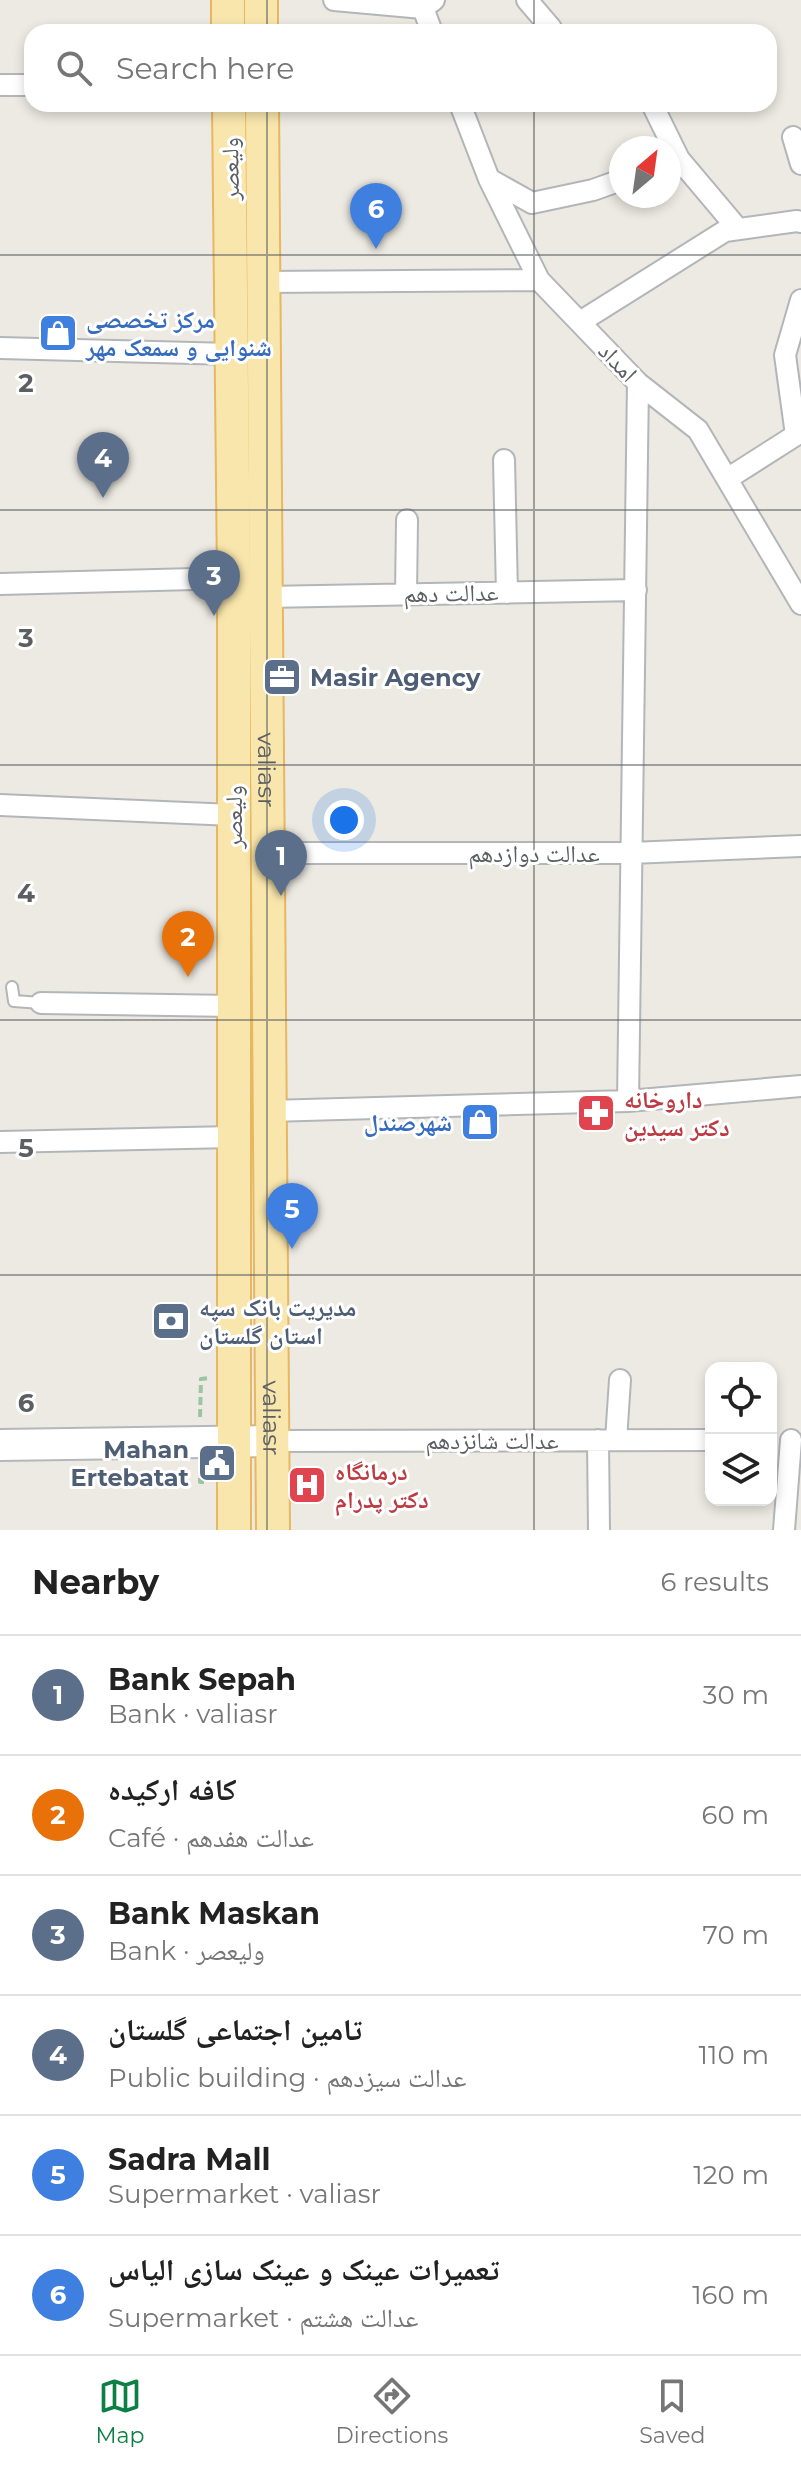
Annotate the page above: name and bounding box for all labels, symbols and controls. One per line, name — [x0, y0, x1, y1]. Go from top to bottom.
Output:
search box — [24, 24, 777, 112]
icon: search — [52, 46, 96, 90]
text: Search here — [116, 50, 294, 87]
north arrow — [609, 136, 681, 208]
street label: ولیعصر — [215, 137, 245, 202]
pin: 6 — [350, 183, 402, 249]
place label: مرکز تخصصی شنوایی و سمعک مهر — [85, 305, 272, 362]
shop icon: مرکز تخصصی شنوایی و سمعک مهر — [37, 312, 79, 354]
street label: امداد — [592, 336, 644, 388]
text: 2 — [18, 367, 34, 399]
pin: 4 — [77, 432, 129, 498]
pin: 3 — [188, 550, 240, 616]
street label: عدالت دهم — [403, 578, 499, 610]
text: 3 — [17, 622, 34, 654]
office icon: Masir Agency — [261, 656, 303, 698]
place label: Masir Agency — [310, 663, 481, 692]
street label: valiasr — [252, 732, 282, 808]
street label: ولیعصر — [219, 785, 248, 850]
your location — [324, 800, 364, 840]
pin: 1 — [255, 830, 307, 896]
street label: عدالت دوازدهم — [468, 839, 600, 870]
text: 4 — [17, 877, 35, 909]
pin: 2 — [162, 911, 214, 977]
place label: داروخانه دکتر سیدین — [624, 1085, 730, 1142]
pharmacy icon: داروخانه دکتر سیدین — [575, 1092, 617, 1134]
shop icon: شهرصندل — [459, 1101, 501, 1143]
place label: شهرصندل — [364, 1108, 452, 1137]
text: 5 — [18, 1132, 34, 1164]
pin: 5 — [266, 1183, 318, 1249]
place label: مدیریت بانک سپه استان گلستان — [199, 1293, 356, 1350]
bank icon: مدیریت بانک سپه استان گلستان — [150, 1300, 192, 1342]
map controls — [705, 1362, 777, 1506]
button: locate — [705, 1362, 777, 1434]
street label: valiasr — [257, 1380, 287, 1456]
text: 6 — [18, 1387, 35, 1419]
street label: عدالت شانزدهم — [425, 1426, 559, 1457]
button: layers — [705, 1434, 777, 1506]
place label: Mahan Ertebatat — [71, 1435, 190, 1492]
public building icon: Mahan Ertebatat — [196, 1442, 238, 1484]
place label: درمانگاه دکتر پدرام — [335, 1457, 429, 1517]
hospital icon: درمانگاه دکتر پدرام — [286, 1464, 328, 1506]
text: Nearby — [32, 1561, 159, 1603]
text: 6 results — [660, 1566, 769, 1598]
text: Bank Sepah — [108, 1661, 296, 1698]
text: 1 — [53, 1679, 63, 1711]
text: 30 m — [703, 1679, 769, 1711]
text: Bank · valiasr — [108, 1698, 278, 1730]
text: کافه ارکیده — [108, 1771, 236, 1808]
text: 2 — [50, 1799, 66, 1831]
text: 60 m — [702, 1799, 769, 1831]
text: Café · عدالت هفدهم — [108, 1822, 314, 1854]
text: Bank Maskan — [108, 1895, 320, 1932]
text: 3 — [50, 1919, 66, 1951]
text: 70 m — [703, 1919, 769, 1951]
text: Bank · ولیعصر — [108, 1935, 265, 1967]
text: تامین اجتماعی گلستان — [108, 2011, 362, 2048]
text: 4 — [49, 2039, 67, 2071]
text: 110 m — [699, 2039, 769, 2071]
text: Public building · عدالت سیزدهم — [108, 2062, 466, 2094]
text: Sadra Mall — [108, 2141, 271, 2178]
text: 5 — [50, 2159, 66, 2191]
text: 120 m — [693, 2159, 769, 2191]
text: Supermarket · valiasr — [108, 2178, 381, 2210]
text: تعمیرات عینک و عینک سازی الیاس — [108, 2251, 499, 2288]
text: 6 — [50, 2279, 66, 2311]
text: 160 m — [692, 2279, 769, 2311]
text: Supermarket · عدالت هشتم — [108, 2302, 418, 2334]
tab: Map — [96, 2374, 144, 2449]
tab: Directions — [336, 2374, 448, 2449]
tab: Saved — [639, 2374, 705, 2449]

